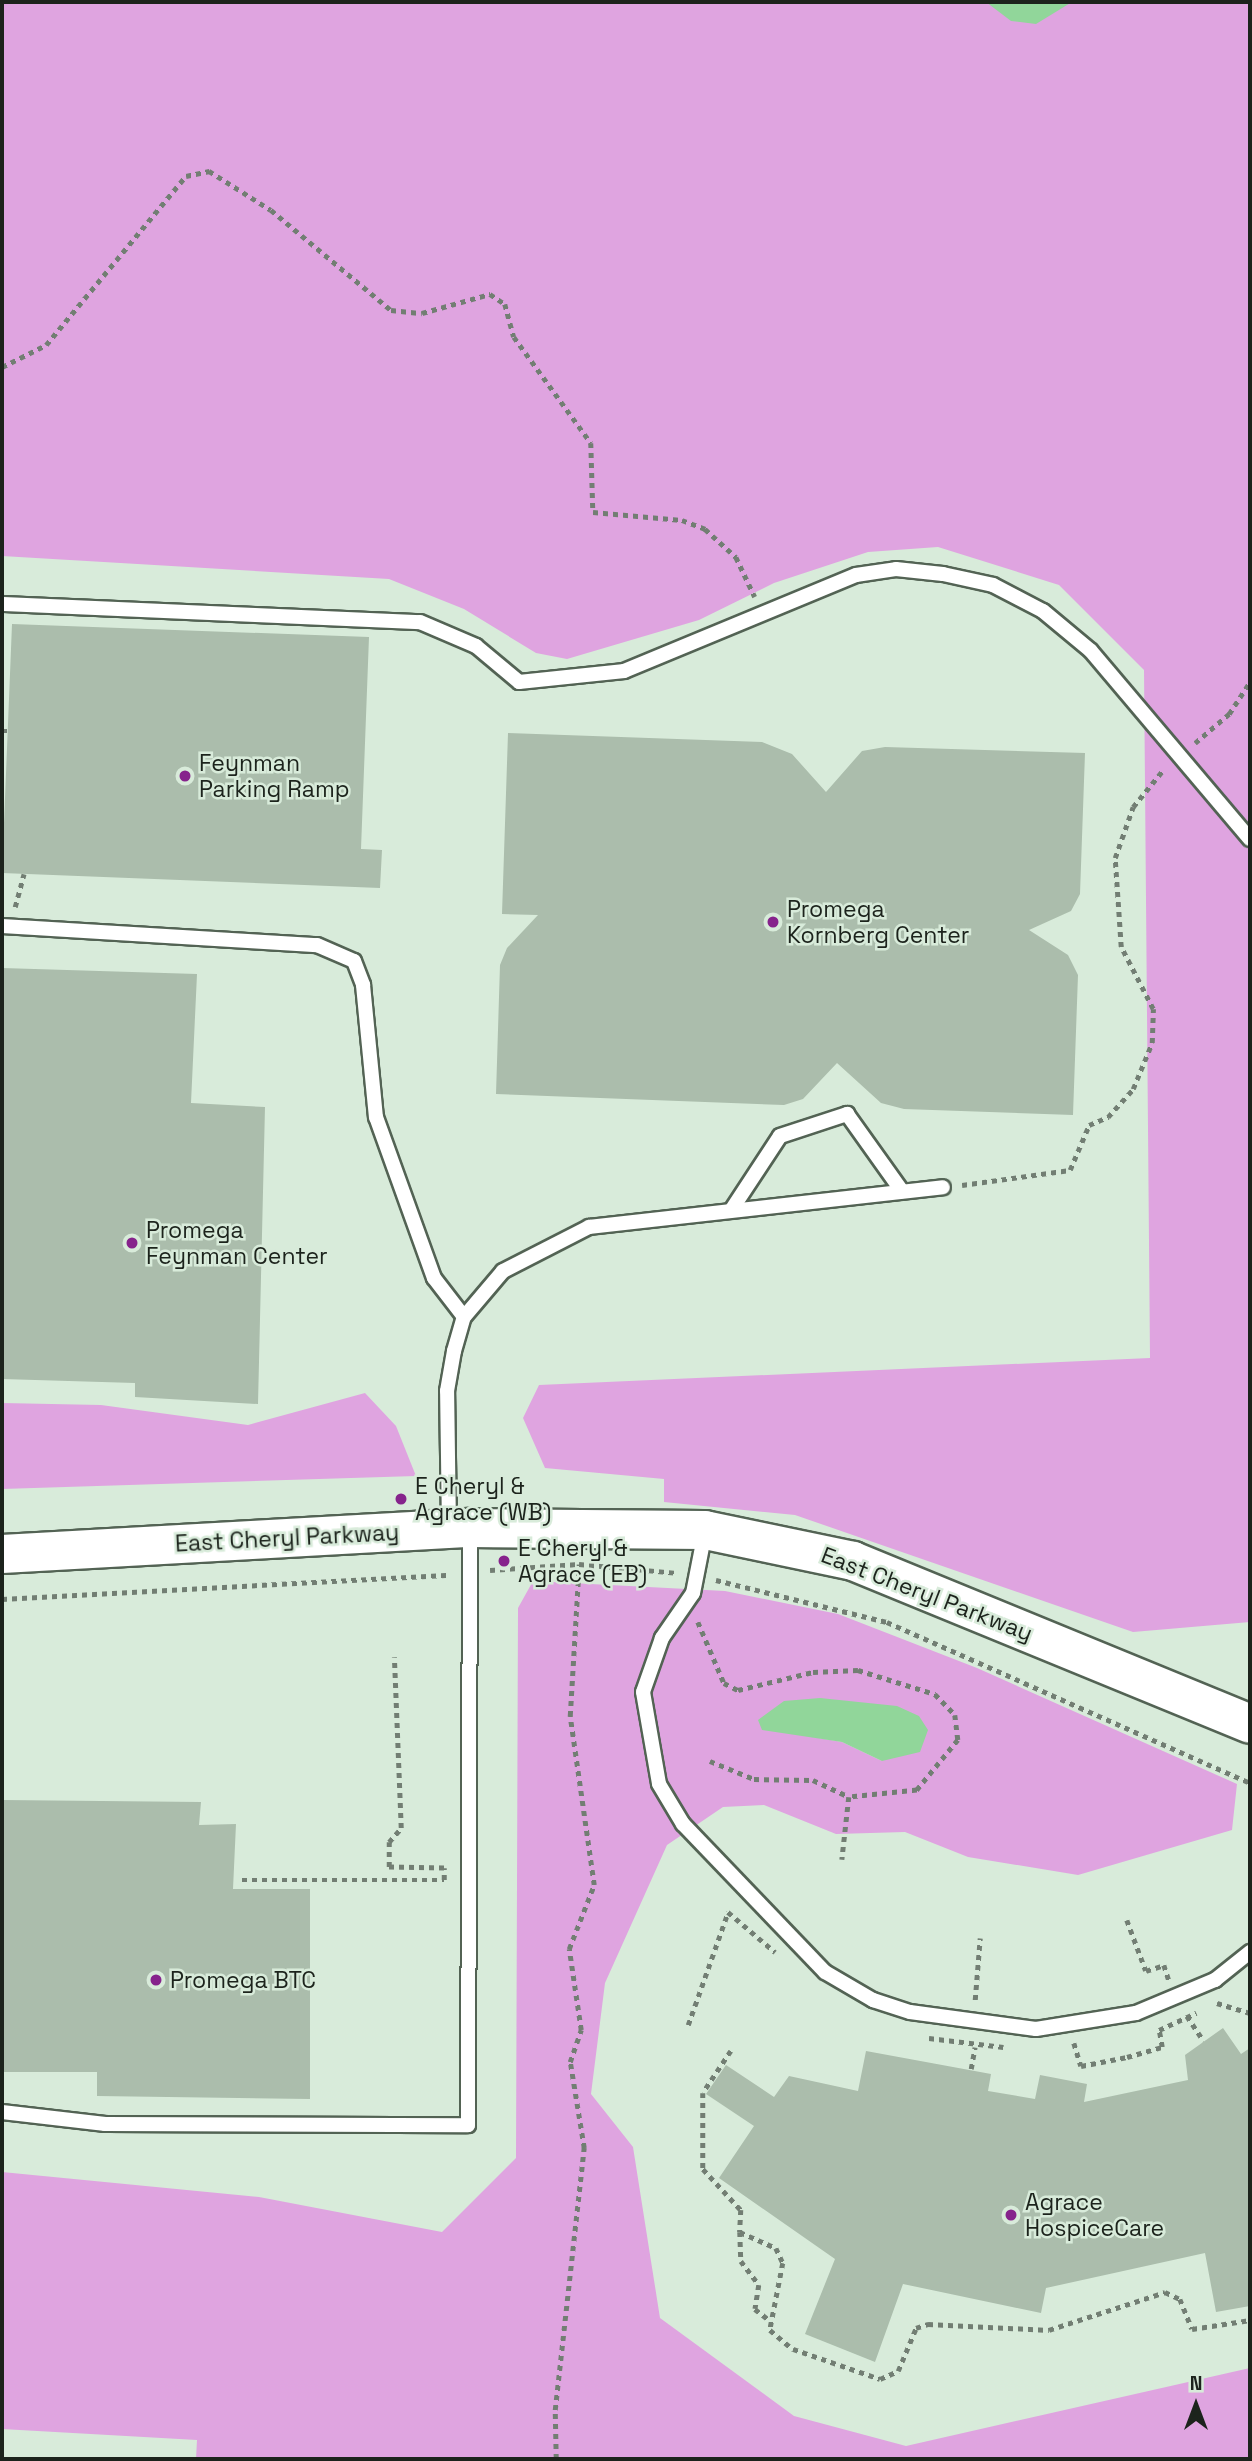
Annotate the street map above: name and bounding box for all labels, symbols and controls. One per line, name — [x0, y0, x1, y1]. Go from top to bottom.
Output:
place label: Feynman Parking Ramp — [199, 749, 350, 803]
marker: Feynman Parking Ramp — [177, 768, 193, 784]
place label: Promega Kornberg Center — [787, 895, 970, 949]
marker: Promega Kornberg Center — [765, 914, 781, 930]
place label: Promega Feynman Center — [146, 1216, 328, 1270]
marker: Promega Feynman Center — [124, 1235, 140, 1251]
place label: E Cheryl & Agrace (WB) — [415, 1472, 551, 1526]
marker: E Cheryl & Agrace (WB) — [393, 1491, 409, 1507]
street label: East Cheryl Parkway — [174, 1518, 400, 1558]
place label: E Cheryl & Agrace (EB) — [518, 1534, 647, 1588]
street label: East Cheryl Parkway — [817, 1541, 1037, 1647]
marker: E Cheryl & Agrace (EB) — [496, 1553, 512, 1569]
place label: Promega BTC — [170, 1966, 316, 1994]
marker: Promega BTC — [148, 1972, 164, 1988]
place label: Agrace HospiceCare — [1025, 2188, 1164, 2242]
marker: Agrace HospiceCare — [1003, 2207, 1019, 2223]
north arrow — [1161, 2370, 1231, 2440]
text: N — [1190, 2371, 1202, 2396]

